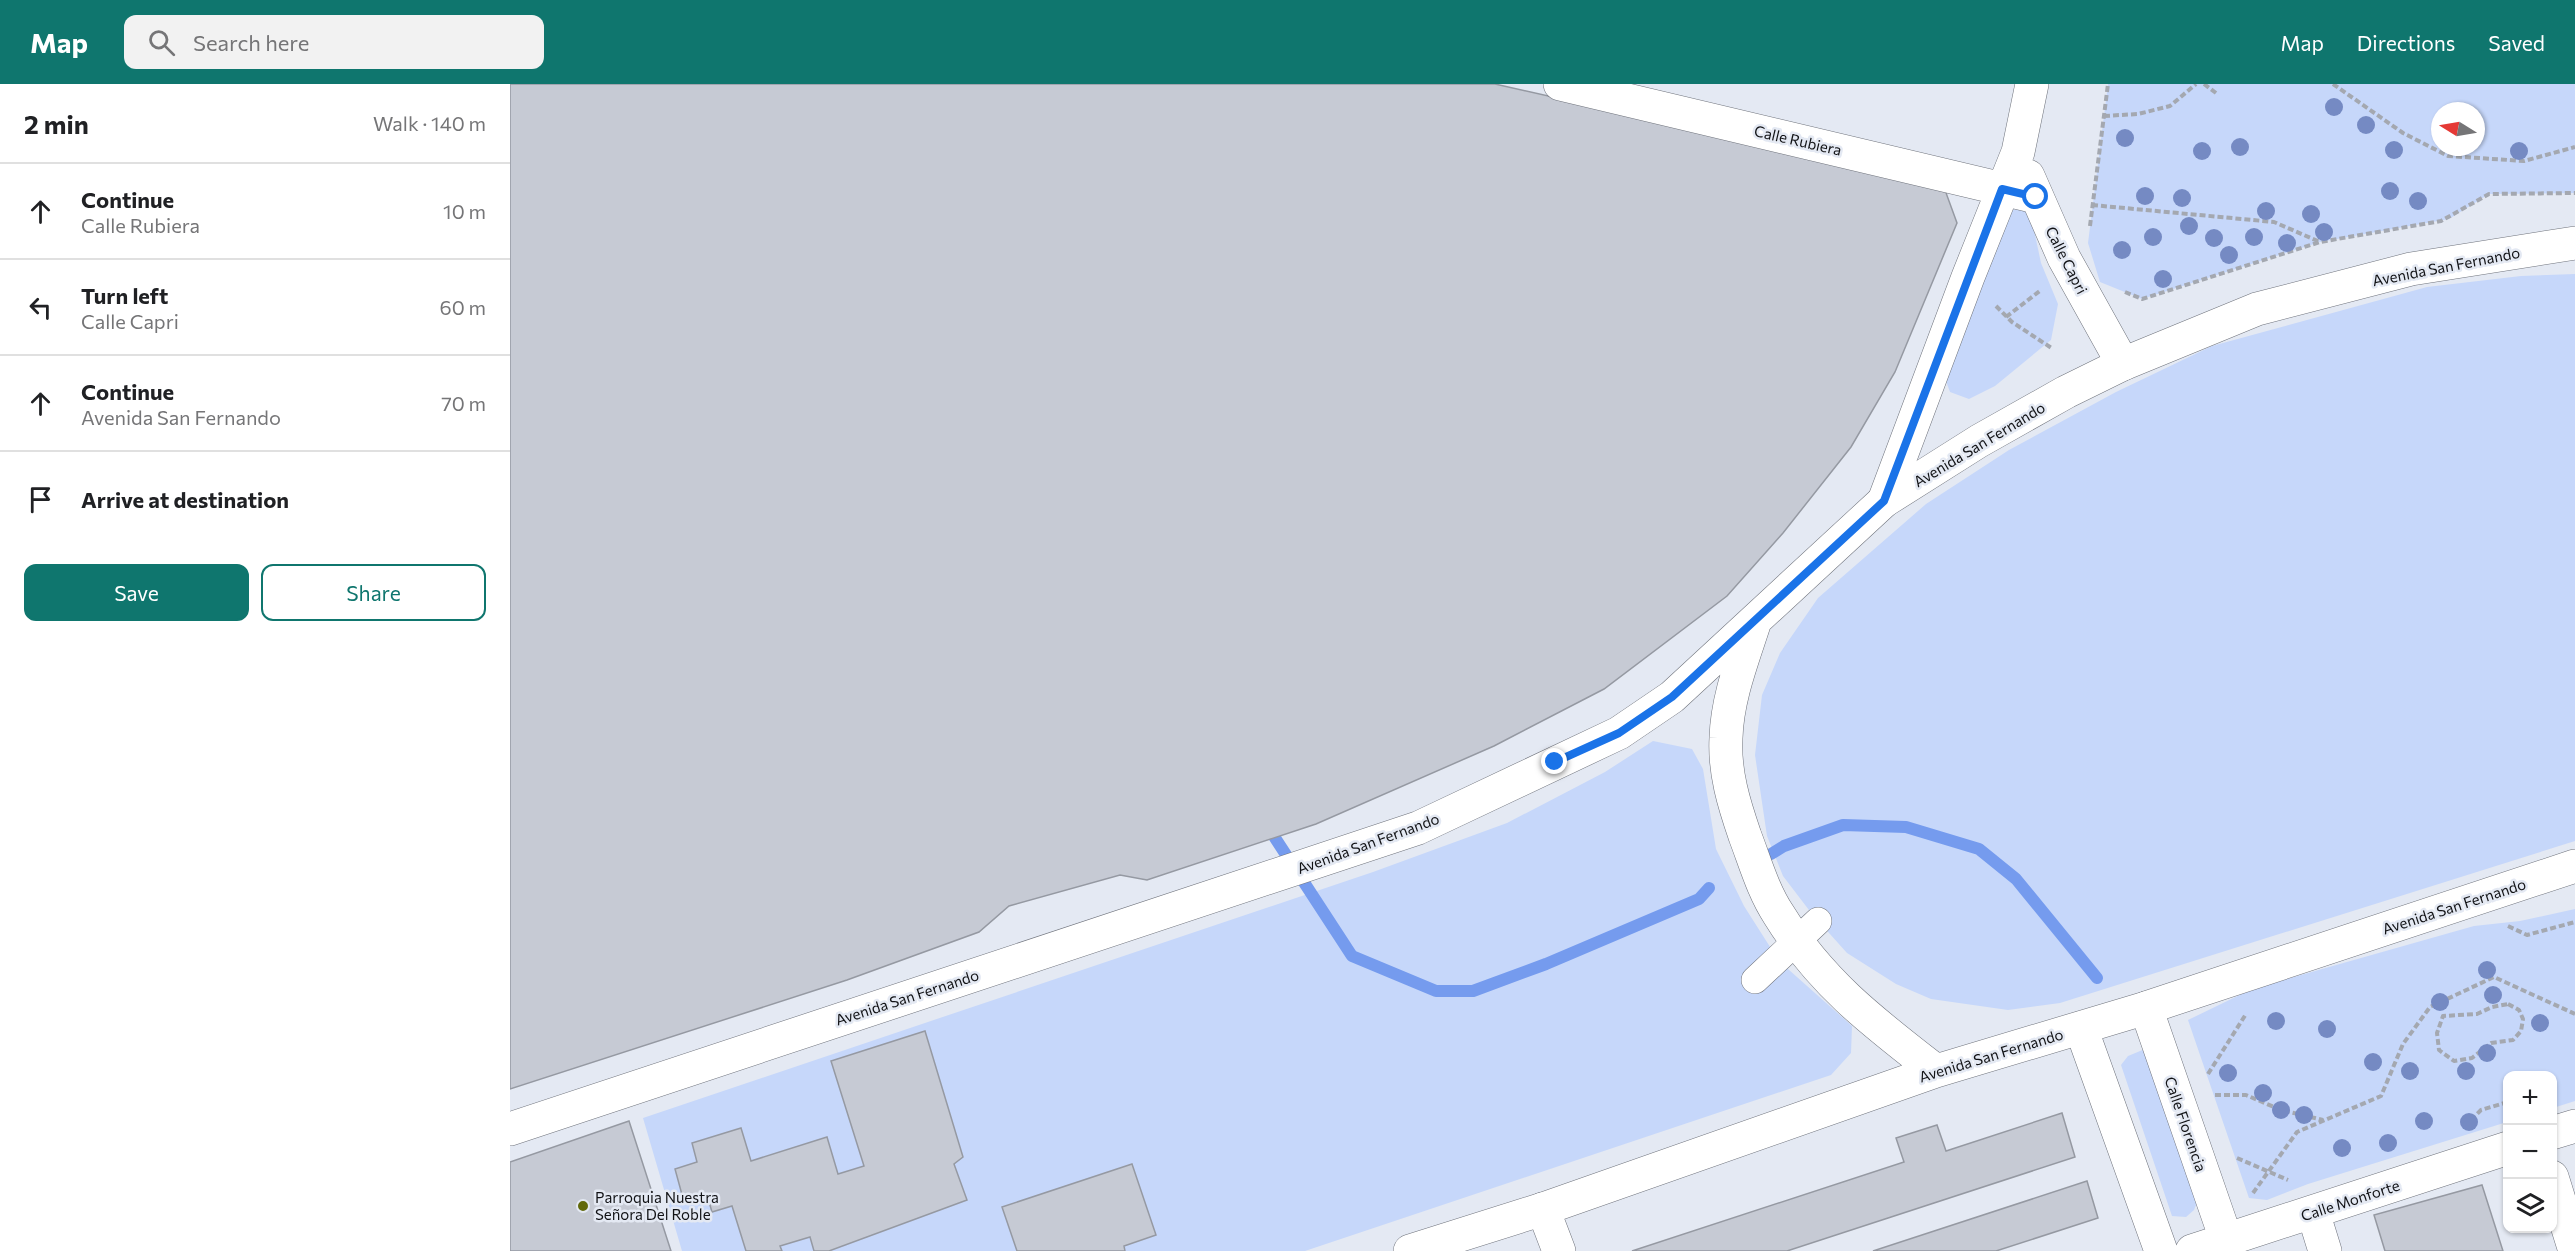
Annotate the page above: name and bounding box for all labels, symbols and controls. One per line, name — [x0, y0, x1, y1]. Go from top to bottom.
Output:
search box — [124, 15, 544, 69]
text: Map — [30, 25, 88, 59]
icon: search — [145, 26, 178, 59]
text: Search here — [193, 29, 309, 56]
text: Map — [2281, 30, 2324, 55]
text: Directions — [2357, 30, 2455, 55]
text: Saved — [2488, 30, 2545, 55]
north arrow — [2431, 102, 2485, 156]
text: 2 min — [24, 108, 89, 139]
text: Walk · 140 m — [373, 111, 486, 135]
street label: Calle Rubiera — [1753, 121, 1843, 159]
route start — [2022, 183, 2048, 209]
text: Continue — [81, 186, 174, 213]
icon: ahead — [24, 195, 57, 228]
text: 10 m — [443, 199, 486, 223]
text: Calle Rubiera — [81, 213, 200, 237]
street label: Calle Capri — [2042, 223, 2092, 297]
street label: Avenida San Fernando — [2371, 243, 2521, 289]
text: Turn left — [81, 282, 168, 309]
icon: left — [24, 291, 57, 324]
text: 60 m — [440, 295, 486, 319]
text: Calle Capri — [81, 309, 179, 333]
text: Continue — [81, 378, 174, 405]
icon: ahead — [24, 387, 57, 420]
text: 70 m — [441, 391, 486, 415]
street label: Avenida San Fernando — [1910, 398, 2048, 490]
text: Avenida San Fernando — [81, 405, 281, 429]
icon: arrive — [24, 483, 57, 516]
text: Arrive at destination — [81, 486, 289, 513]
button: Save — [24, 564, 249, 621]
button: Share — [261, 564, 486, 621]
route end — [1541, 748, 1567, 774]
street label: Avenida San Fernando — [1294, 809, 1442, 877]
street label: Avenida San Fernando — [2380, 874, 2528, 938]
street label: Avenida San Fernando — [833, 965, 981, 1029]
street label: Avenida San Fernando — [1917, 1024, 2065, 1086]
map controls — [2503, 1071, 2557, 1233]
button: + — [2503, 1071, 2557, 1125]
street label: Calle Florencia — [2161, 1074, 2211, 1174]
button: − — [2503, 1125, 2557, 1179]
street label: Calle Monforte — [2298, 1176, 2402, 1224]
button: layers — [2503, 1179, 2557, 1233]
place label: Parroquia Nuestra Señora Del Roble — [595, 1188, 719, 1223]
marker: Parroquia Nuestra Señora Del Roble — [576, 1199, 590, 1213]

